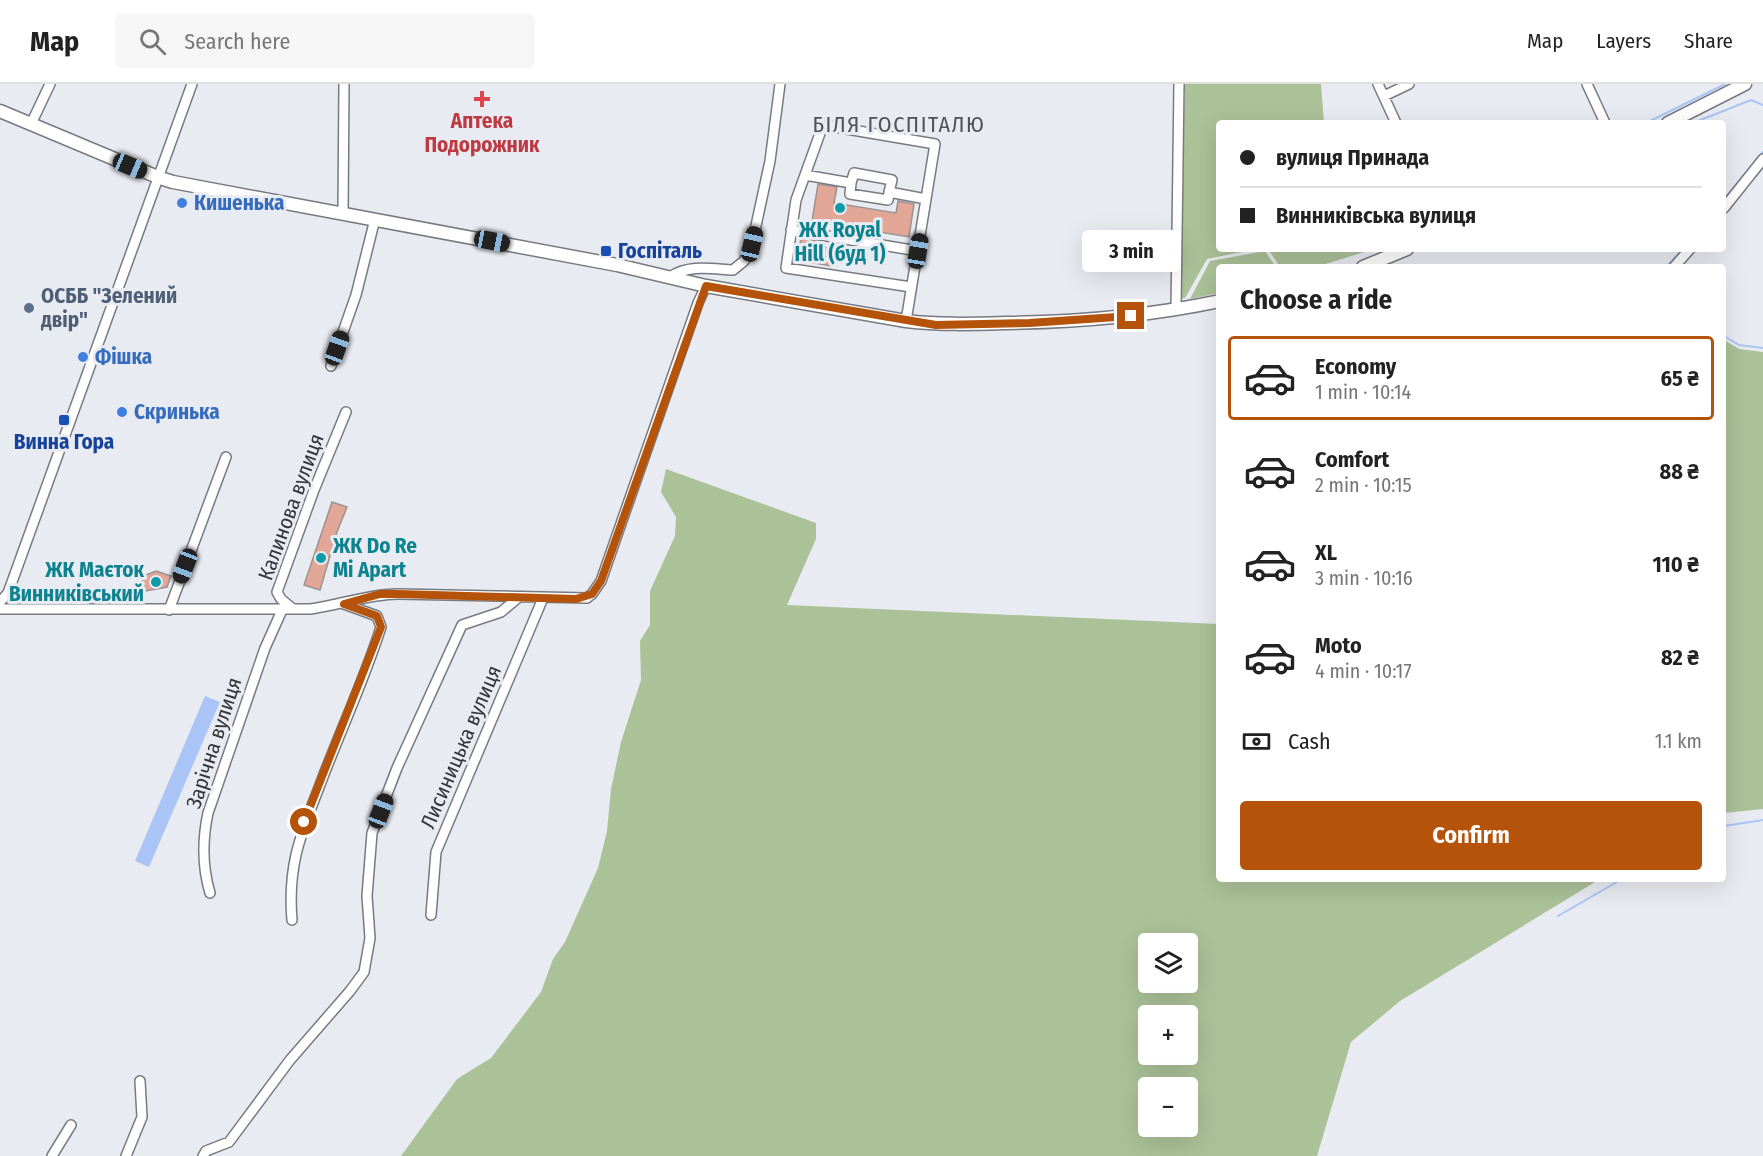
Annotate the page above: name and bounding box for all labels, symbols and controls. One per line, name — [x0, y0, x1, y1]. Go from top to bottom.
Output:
search box — [115, 14, 535, 68]
text: Map — [30, 25, 79, 58]
icon: search — [136, 25, 169, 58]
text: Search here — [184, 28, 290, 55]
text: Map — [1527, 28, 1563, 54]
text: Layers — [1596, 28, 1651, 54]
text: Share — [1684, 28, 1733, 54]
marker: Аптека Подорожник — [475, 92, 489, 106]
place label: Аптека Подорожник — [425, 108, 540, 158]
district label: БІЛЯ ГОСПІТАЛЮ — [813, 111, 985, 138]
text: вулиця Принада — [1276, 144, 1429, 171]
car — [110, 151, 150, 181]
place label: Кишенька — [194, 190, 284, 216]
marker: Кишенька — [175, 196, 189, 210]
marker: ЖК Royal Hill (буд 1) — [833, 201, 847, 215]
text: Винниківська вулиця — [1276, 202, 1476, 229]
place label: ЖК Royal Hill (буд 1) — [795, 217, 885, 267]
car — [739, 224, 765, 264]
car — [473, 229, 511, 253]
callout: 3 min — [1082, 229, 1180, 271]
car — [906, 232, 930, 270]
place label: Госпіталь — [618, 238, 702, 264]
text: 3 min — [1109, 239, 1154, 263]
marker: Госпіталь — [599, 244, 613, 258]
place label: ОСББ "Зелений двір" — [40, 283, 177, 333]
text: Choose a ride — [1240, 284, 1392, 316]
marker: ОСББ "Зелений двір" — [22, 301, 36, 315]
route end — [1117, 302, 1144, 329]
car — [322, 328, 352, 368]
place label: Фішка — [95, 344, 152, 370]
marker: Фішка — [76, 350, 90, 364]
icon: car — [1243, 351, 1297, 405]
text: Economy — [1315, 353, 1396, 380]
text: 65 ₴ — [1661, 365, 1699, 392]
text: 1 min · 10:14 — [1315, 380, 1411, 404]
place label: Скринька — [134, 399, 220, 425]
marker: Скринька — [115, 405, 129, 419]
marker: Винна Гора — [57, 413, 71, 427]
place label: Винна Гора — [14, 429, 114, 455]
street label: Калинова вулиця — [252, 430, 330, 584]
icon: car — [1243, 444, 1297, 498]
text: Comfort — [1315, 446, 1389, 473]
text: 88 ₴ — [1660, 458, 1699, 485]
text: 2 min · 10:15 — [1315, 473, 1412, 497]
place label: ЖК Do Re Mi Apart — [332, 533, 417, 583]
icon: car — [1243, 537, 1297, 591]
text: XL — [1315, 539, 1337, 566]
car — [170, 546, 200, 586]
marker: ЖК Do Re Mi Apart — [314, 551, 328, 565]
text: 110 ₴ — [1653, 551, 1699, 578]
place label: ЖК Маєток Винниківський — [9, 557, 144, 607]
text: 3 min · 10:16 — [1315, 566, 1413, 590]
marker: ЖК Маєток Винниківський — [149, 575, 163, 589]
icon: car — [1243, 630, 1297, 684]
text: Moto — [1315, 632, 1362, 659]
text: 82 ₴ — [1661, 644, 1699, 671]
text: 4 min · 10:17 — [1315, 659, 1412, 683]
street label: Лисиницька вулиця — [415, 661, 507, 833]
street label: Зарічна вулиця — [181, 674, 247, 812]
icon: cash — [1240, 725, 1273, 758]
text: Cash — [1288, 728, 1331, 755]
text: 1.1 km — [1655, 729, 1702, 753]
car — [366, 791, 396, 831]
button: Confirm — [1240, 801, 1702, 870]
route start — [290, 808, 317, 835]
map controls — [1138, 933, 1198, 1137]
button: layers — [1138, 933, 1198, 993]
button: + — [1138, 1005, 1198, 1065]
button: − — [1138, 1077, 1198, 1137]

